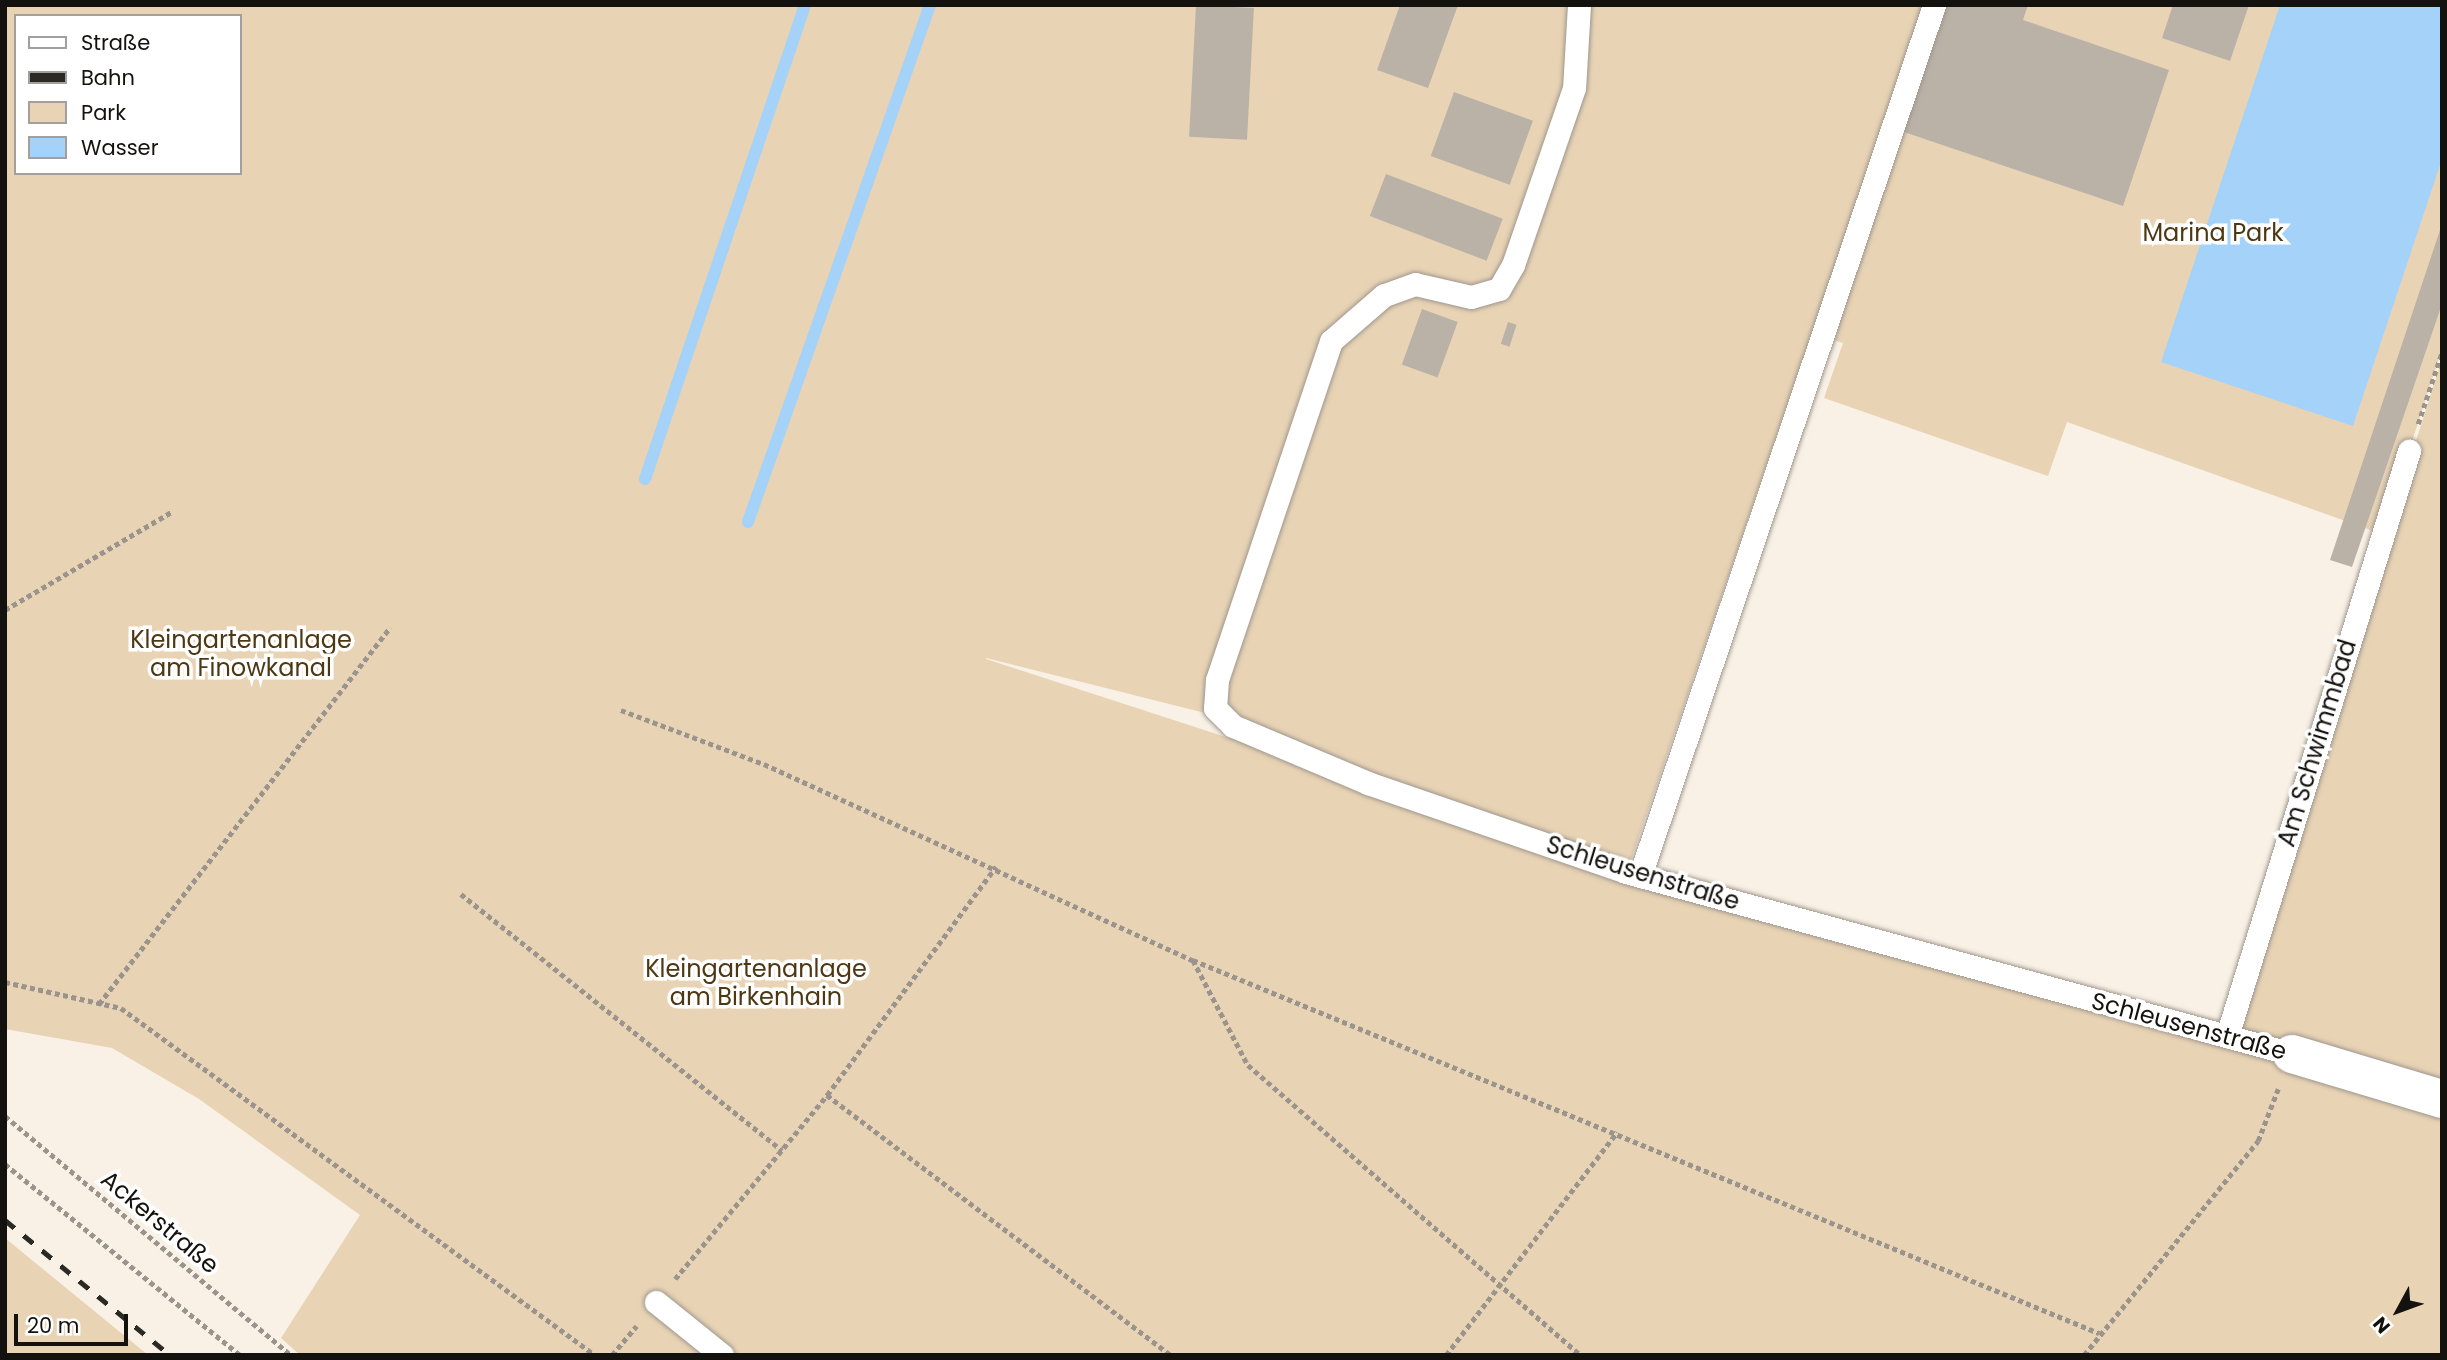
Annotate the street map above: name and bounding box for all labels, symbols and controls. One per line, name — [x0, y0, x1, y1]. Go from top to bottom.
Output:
legend — [14, 14, 242, 175]
text: Straße — [81, 28, 150, 57]
text: Bahn — [81, 63, 135, 92]
text: Park — [81, 98, 126, 127]
text: Wasser — [81, 133, 158, 162]
park label: Marina Park — [2142, 219, 2284, 247]
park label: Kleingartenanlage am Finowkanal — [130, 626, 352, 682]
street label: Am Schwimmbad — [2272, 636, 2362, 850]
street label: Schleusenstraße — [1543, 830, 1743, 916]
park label: Kleingartenanlage am Birkenhain — [645, 955, 867, 1011]
street label: Schleusenstraße — [2088, 986, 2290, 1066]
street label: Ackerstraße — [95, 1164, 225, 1280]
north arrow — [2363, 1276, 2433, 1346]
scale bar — [18, 1300, 131, 1344]
text: 20 m — [27, 1311, 80, 1340]
text: N — [2367, 1311, 2397, 1339]

